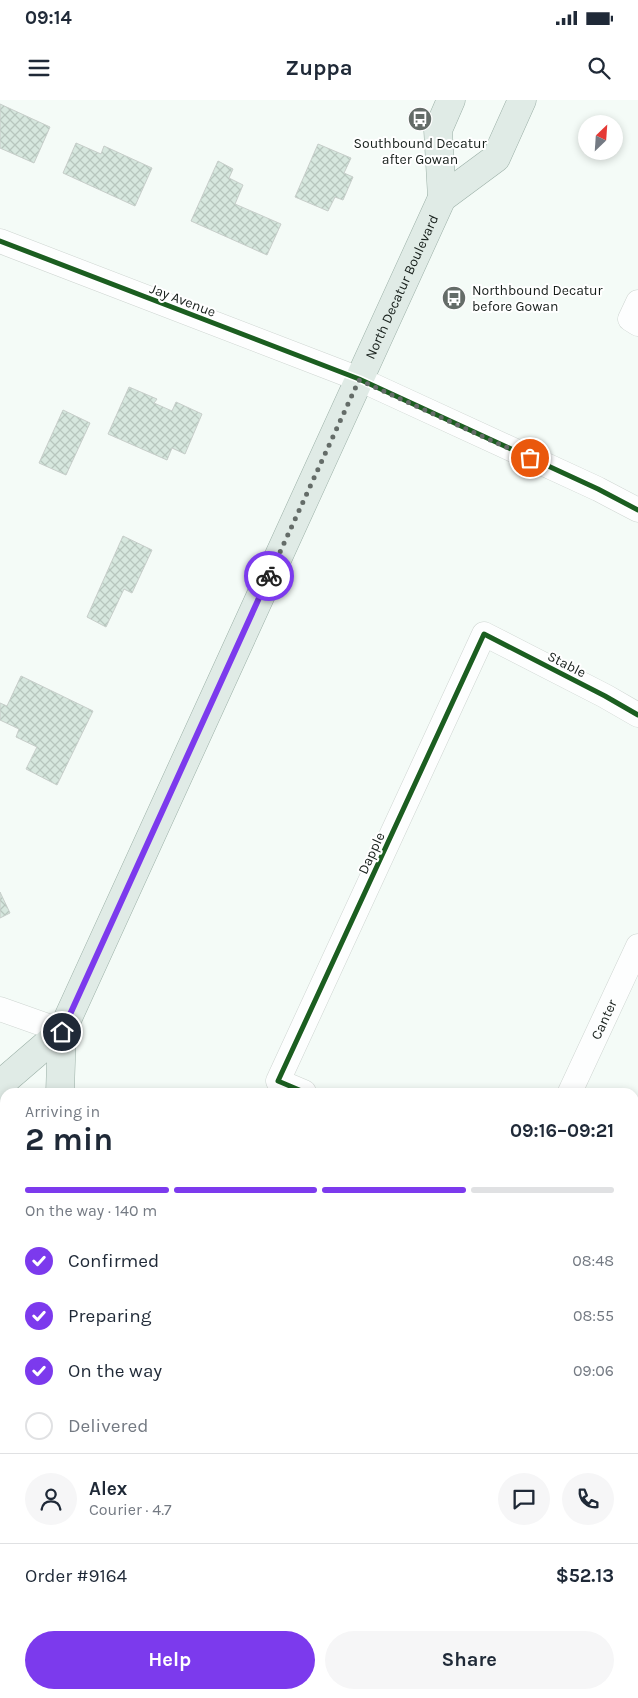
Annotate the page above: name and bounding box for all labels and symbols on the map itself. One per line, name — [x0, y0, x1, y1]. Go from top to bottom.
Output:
bus stop icon: Southbound Decatur after Gowan — [407, 106, 433, 132]
north arrow — [578, 115, 622, 160]
place label: Southbound Decatur after Gowan — [354, 135, 487, 168]
street label: North Decatur Boulevard — [362, 212, 442, 362]
street label: Jay Avenue — [147, 280, 218, 321]
place label: Northbound Decatur before Gowan — [472, 282, 604, 315]
bus stop icon: Northbound Decatur before Gowan — [441, 285, 467, 311]
pin — [509, 437, 551, 479]
courier — [244, 551, 294, 601]
street label: Stable — [545, 648, 589, 681]
street label: Dapple — [354, 829, 389, 877]
street label: Canter — [588, 996, 621, 1042]
pin — [41, 1011, 83, 1053]

